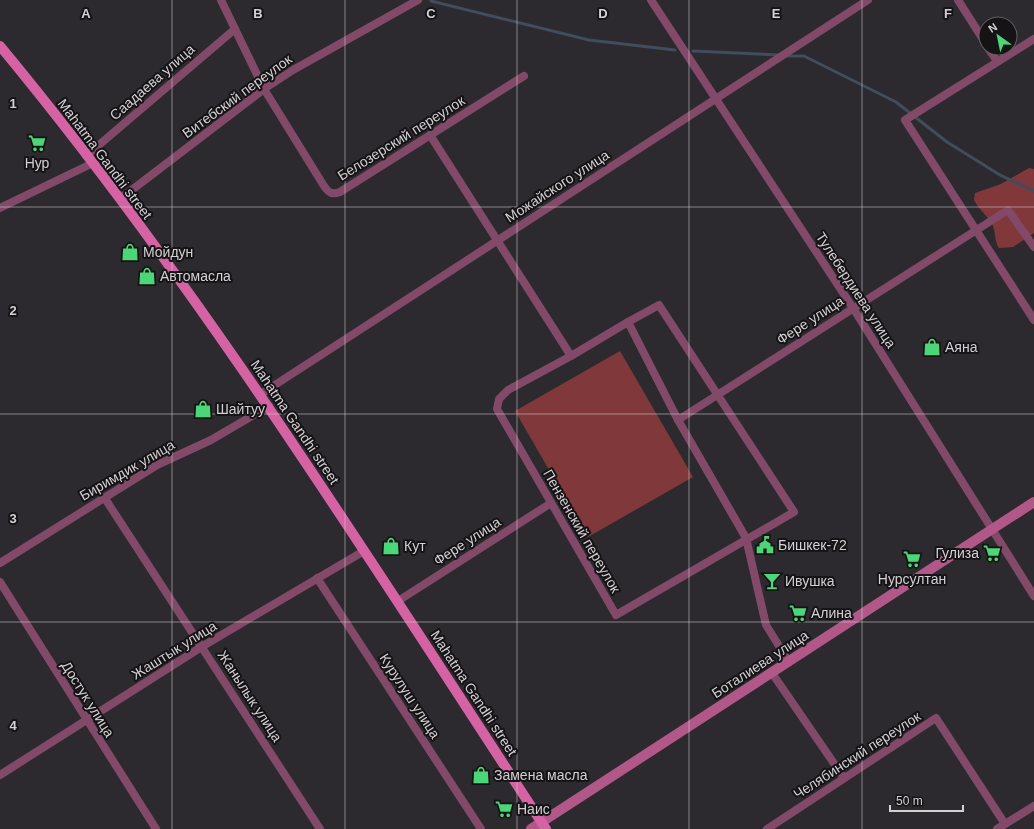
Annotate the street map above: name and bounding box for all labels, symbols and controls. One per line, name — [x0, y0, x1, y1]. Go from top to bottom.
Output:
text: A — [81, 6, 91, 21]
text: B — [253, 6, 263, 21]
text: C — [426, 6, 436, 21]
text: D — [598, 6, 608, 21]
text: E — [772, 6, 781, 21]
text: F — [944, 6, 952, 21]
north arrow — [978, 16, 1018, 56]
text: N — [986, 20, 999, 35]
street label: Саадаева улица — [106, 41, 198, 123]
street label: Витебский переулок — [179, 50, 296, 141]
street label: Белозерский переулок — [335, 92, 468, 184]
text: 1 — [9, 96, 17, 111]
street label: Mahatma Gandhi street — [55, 96, 155, 222]
supermarket icon: Нур — [27, 133, 47, 153]
street label: Можайского улица — [502, 146, 612, 226]
place label: Нур — [25, 155, 50, 171]
street label: Тулебердиева улица — [813, 229, 899, 351]
shop icon: Мойдун — [120, 242, 140, 262]
place label: Мойдун — [143, 244, 193, 260]
shop icon: Автомасла — [137, 266, 157, 286]
place label: Автомасла — [160, 268, 231, 284]
street label: Фере улица — [774, 292, 847, 348]
text: 2 — [9, 303, 17, 318]
shop icon: Аяна — [922, 337, 942, 357]
place label: Аяна — [945, 339, 978, 355]
street label: Mahatma Gandhi street — [247, 357, 343, 487]
shop icon: Шайтуу — [193, 399, 213, 419]
place label: Шайтуу — [216, 401, 265, 417]
street label: Биримдик улица — [77, 436, 177, 504]
street label: Пензенский переулок — [540, 466, 624, 596]
text: 3 — [9, 511, 17, 526]
street label: Фере улица — [431, 513, 504, 569]
public building icon: Бишкек-72 — [755, 535, 775, 555]
shop icon: Кут — [381, 536, 401, 556]
place label: Бишкек-72 — [778, 537, 847, 553]
place label: Кут — [404, 538, 426, 554]
supermarket icon: Гулиза — [982, 543, 1002, 563]
place label: Гулиза — [935, 545, 979, 561]
supermarket icon: Нурсултан — [902, 549, 922, 569]
bar icon: Ивушка — [762, 571, 782, 591]
place label: Нурсултан — [878, 571, 946, 587]
place label: Ивушка — [785, 573, 835, 589]
supermarket icon: Алина — [788, 603, 808, 623]
place label: Алина — [811, 605, 852, 621]
street label: Жаштык улица — [129, 617, 220, 683]
street label: Mahatma Gandhi street — [427, 627, 521, 759]
street label: Боталиева улица — [709, 627, 811, 701]
street label: Жанылык улица — [215, 647, 286, 745]
street label: Курулуш улица — [377, 651, 444, 742]
street label: Достук улица — [58, 658, 118, 740]
street label: Челябинский переулок — [790, 707, 924, 802]
text: 4 — [9, 718, 17, 733]
shop icon: Замена масла — [471, 765, 491, 785]
place label: Замена масла — [494, 767, 588, 783]
scale bar — [890, 787, 963, 813]
text: 50 m — [896, 794, 923, 808]
supermarket icon: Наис — [494, 799, 514, 819]
place label: Наис — [517, 801, 550, 817]

